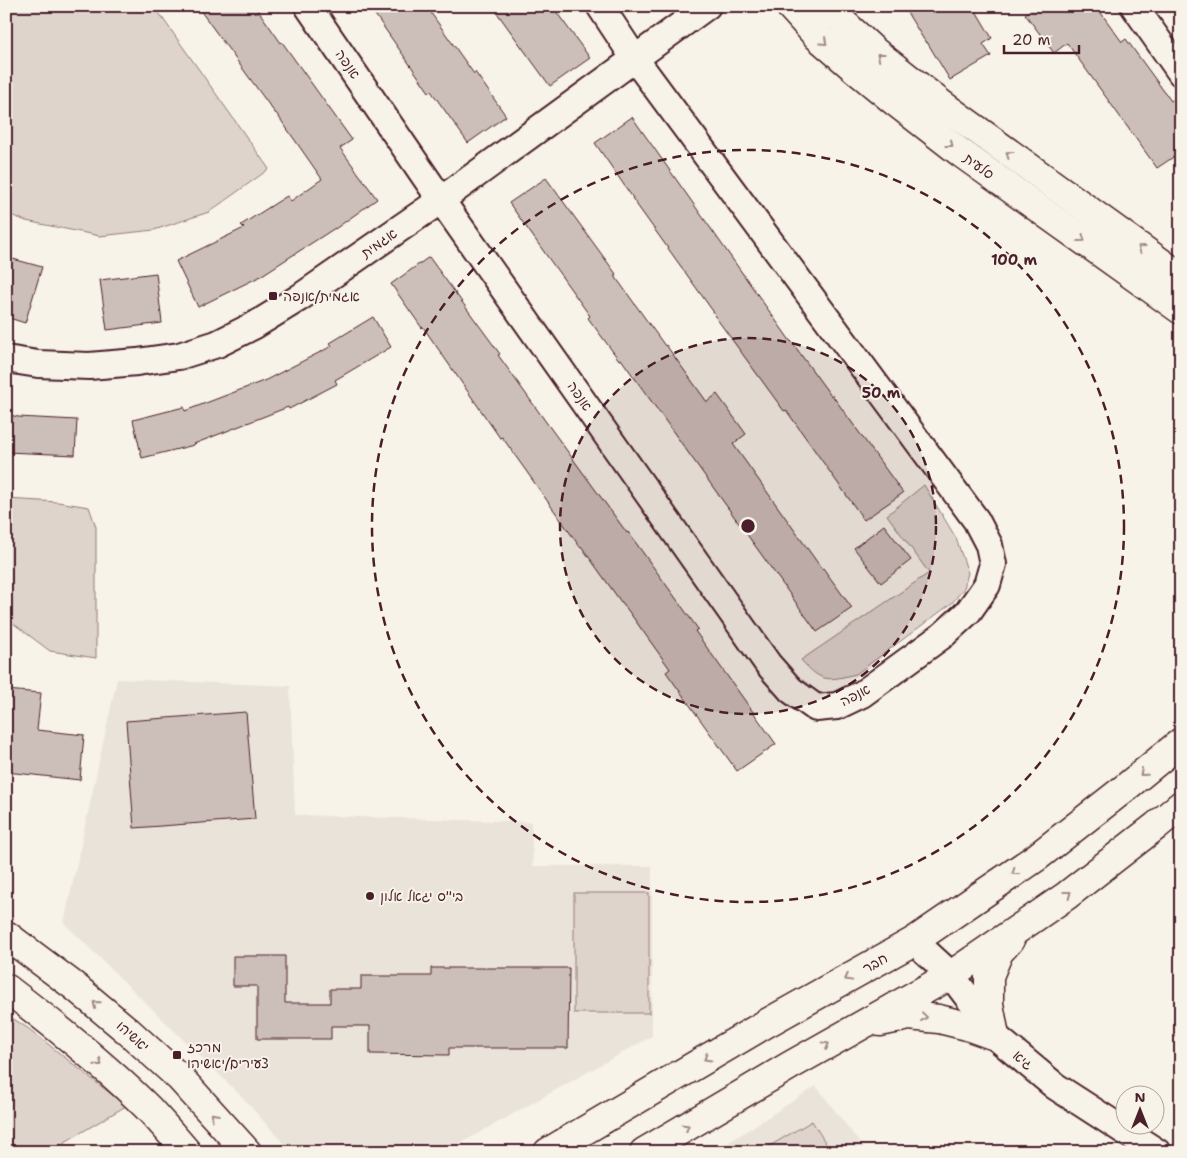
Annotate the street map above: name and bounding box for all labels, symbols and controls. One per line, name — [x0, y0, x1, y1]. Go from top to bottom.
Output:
scale bar — [1004, 22, 1080, 54]
text: 20 m — [1012, 30, 1051, 50]
one-way arrow — [818, 36, 827, 45]
street label: אנפה — [332, 46, 364, 82]
one-way arrow — [876, 52, 885, 61]
one-way arrow — [944, 138, 954, 147]
street label: סלעית — [959, 148, 998, 183]
one-way arrow — [1005, 151, 1015, 160]
street label: אגמית — [357, 224, 401, 262]
one-way arrow — [1076, 233, 1086, 242]
one-way arrow — [1137, 245, 1147, 254]
text: 100 m — [991, 250, 1037, 270]
place label: אגמית/אנפה — [283, 287, 360, 305]
marker: אגמית/אנפה — [267, 290, 279, 302]
street label: אנפה — [564, 378, 596, 414]
text: 50 m — [862, 383, 901, 403]
centre of rings — [739, 517, 757, 535]
street label: אנפה — [837, 680, 873, 710]
one-way arrow — [1140, 768, 1149, 777]
one-way arrow — [1011, 866, 1020, 876]
place label: בי"ס יגאל אלון — [380, 887, 463, 905]
marker: בי"ס יגאל אלון — [364, 890, 376, 902]
one-way arrow — [1062, 892, 1071, 900]
street label: חבר — [859, 949, 891, 977]
one-way arrow — [844, 972, 853, 982]
one-way arrow — [93, 1001, 102, 1010]
one-way arrow — [920, 1012, 929, 1022]
street label: יאשיהו — [113, 1017, 153, 1055]
place label: מרכז צעירים/יאשיהו — [187, 1038, 269, 1072]
one-way arrow — [821, 1042, 830, 1052]
street label: גיא — [1009, 1046, 1037, 1074]
marker: מרכז צעירים/יאשיהו — [171, 1049, 183, 1061]
one-way arrow — [703, 1052, 712, 1062]
one-way arrow — [93, 1057, 102, 1066]
north arrow — [1114, 1086, 1164, 1136]
text: N — [1134, 1088, 1146, 1106]
one-way arrow — [211, 1113, 220, 1122]
one-way arrow — [680, 1123, 689, 1133]

